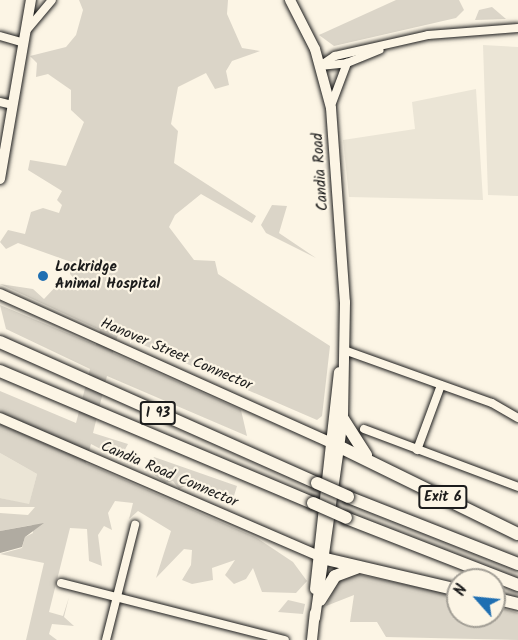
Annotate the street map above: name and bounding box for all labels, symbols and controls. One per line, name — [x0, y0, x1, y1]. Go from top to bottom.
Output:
street label: Candia Road — [309, 132, 333, 212]
place label: Lockridge Animal Hospital — [55, 258, 160, 293]
marker: Lockridge Animal Hospital — [36, 269, 50, 283]
street label: Hanover Street Connector — [98, 315, 254, 395]
road number: I 93 — [138, 402, 178, 424]
street label: Candia Road Connector — [98, 438, 240, 512]
road number: Exit 6 — [418, 486, 468, 508]
north arrow — [446, 568, 506, 628]
text: N — [448, 580, 475, 601]

